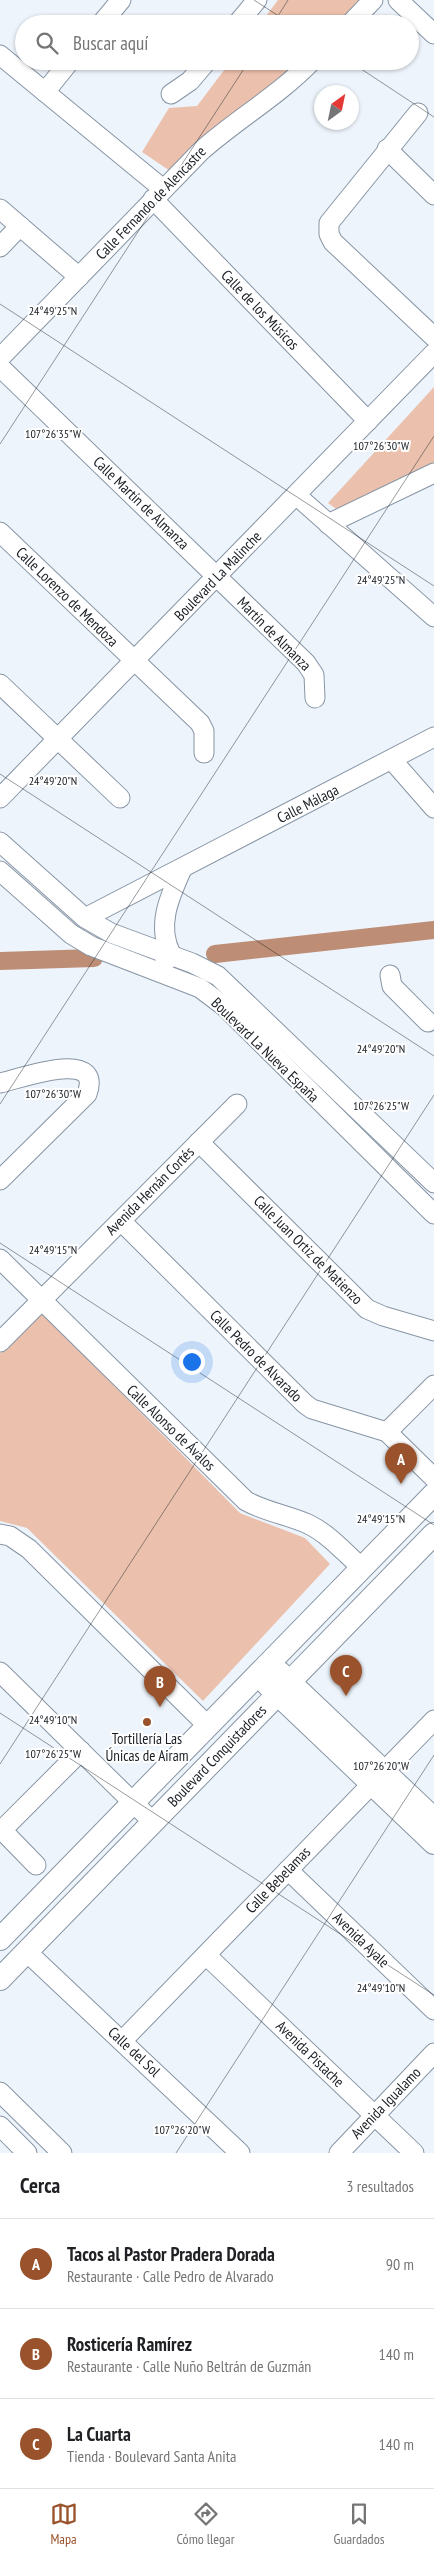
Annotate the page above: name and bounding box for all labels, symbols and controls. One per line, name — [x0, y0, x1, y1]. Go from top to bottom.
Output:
search box — [15, 15, 419, 70]
icon: search — [33, 29, 61, 57]
text: Buscar aquí — [73, 31, 148, 55]
north arrow — [314, 85, 359, 130]
street label: Calle Fernando de Alencastre — [92, 142, 210, 263]
street label: Calle de los Músicos — [217, 266, 303, 354]
text: 24°49'25"N — [29, 303, 77, 318]
text: 107°26'35"W — [25, 426, 81, 441]
text: 107°26'30"W — [353, 438, 409, 453]
street label: Calle Martín de Almanza — [89, 452, 193, 553]
street label: Boulevard La Malinche — [170, 527, 265, 624]
street label: Calle Lorenzo de Mendoza — [12, 543, 123, 650]
text: 24°49'25"N — [357, 572, 405, 587]
street label: Martín de Almanza — [233, 593, 315, 675]
text: 24°49'20"N — [29, 773, 77, 788]
street label: Calle Málaga — [274, 780, 342, 827]
street label: Boulevard La Nueva España — [208, 993, 323, 1106]
text: 24°49'20"N — [357, 1041, 405, 1056]
text: 107°26'30"W — [25, 1086, 81, 1101]
text: 107°26'25"W — [353, 1098, 409, 1113]
street label: Avenida Hernán Cortés — [101, 1142, 198, 1239]
street label: Calle Juan Ortiz de Matienzo — [250, 1191, 367, 1308]
text: 24°49'15"N — [29, 1242, 77, 1257]
street label: Calle Pedro de Alvarado — [206, 1306, 306, 1406]
your location — [179, 1349, 205, 1375]
street label: Calle Alonso de Ávalos — [123, 1381, 220, 1475]
pin: A — [385, 1443, 417, 1484]
text: 24°49'15"N — [357, 1511, 405, 1526]
pin: C — [330, 1655, 362, 1696]
pin: B — [144, 1666, 176, 1707]
street label: Boulevard Conquistadores — [163, 1701, 270, 1811]
text: 24°49'10"N — [29, 1712, 77, 1727]
marker: Tortillería Las Únicas de Airam — [141, 1716, 153, 1728]
place label: Tortillería Las Únicas de Airam — [106, 1729, 188, 1765]
text: 107°26'25"W — [25, 1746, 81, 1761]
text: 107°26'20"W — [353, 1758, 409, 1773]
street label: Calle Bebelamas — [241, 1842, 314, 1917]
street label: Avenida Ayale — [329, 1908, 394, 1971]
text: 24°49'10"N — [357, 1980, 405, 1995]
street label: Avenida Pistache — [272, 2016, 348, 2091]
street label: Calle del Sol — [104, 2023, 165, 2081]
street label: Avenida Igualamo — [347, 2063, 425, 2142]
text: 107°26'20"W — [154, 2122, 210, 2137]
text: Cerca — [20, 2172, 60, 2199]
text: 3 resultados — [346, 2176, 414, 2196]
text: Tacos al Pastor Pradera Dorada — [67, 2242, 275, 2266]
text: A — [32, 2254, 40, 2274]
text: 90 m — [386, 2254, 414, 2274]
text: Restaurante · Calle Pedro de Alvarado — [67, 2266, 274, 2286]
text: Rosticería Ramírez — [67, 2332, 192, 2356]
text: B — [32, 2344, 40, 2364]
text: 140 m — [379, 2344, 414, 2364]
text: Restaurante · Calle Nuño Beltrán de Guzmán — [67, 2356, 311, 2376]
text: La Cuarta — [67, 2422, 131, 2446]
text: C — [32, 2434, 40, 2454]
text: 140 m — [379, 2434, 414, 2454]
text: Tienda · Boulevard Santa Anita — [67, 2446, 236, 2466]
tab: Mapa — [50, 2500, 78, 2548]
tab: Cómo llegar — [177, 2500, 234, 2548]
tab: Guardados — [334, 2500, 384, 2548]

